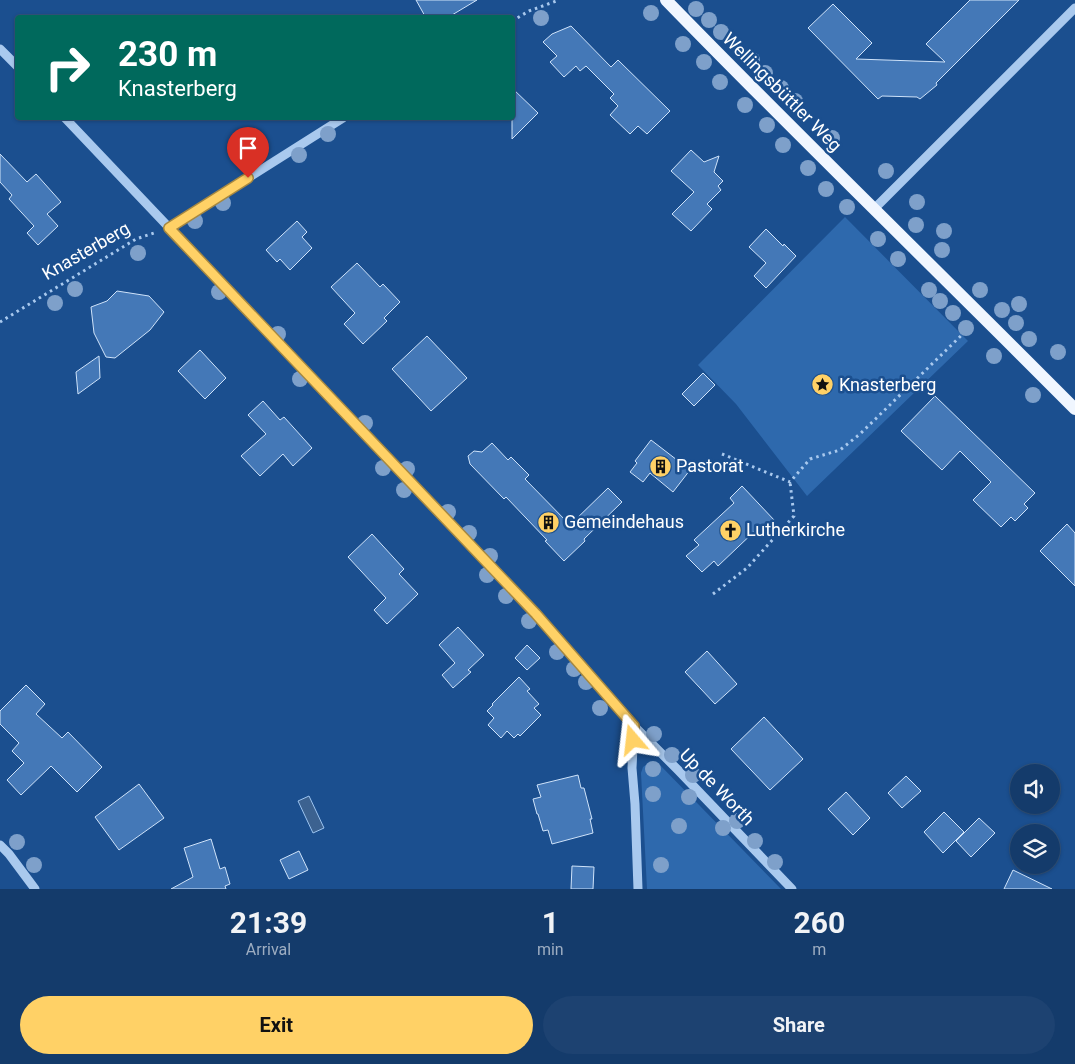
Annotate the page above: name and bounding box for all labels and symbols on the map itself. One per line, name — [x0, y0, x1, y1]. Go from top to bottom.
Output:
street label: Wellingsbüttler Weg — [719, 28, 846, 155]
pin — [227, 127, 269, 178]
street label: Knasterberg — [38, 217, 133, 284]
place icon: Knasterberg — [811, 373, 835, 397]
place label: Knasterberg — [839, 374, 936, 395]
building icon: Pastorat — [648, 454, 672, 478]
place label: Pastorat — [676, 455, 744, 476]
building icon: Gemeindehaus — [536, 510, 560, 534]
place label: Gemeindehaus — [564, 511, 684, 532]
church icon: Lutherkirche — [718, 518, 742, 542]
place label: Lutherkirche — [746, 519, 845, 540]
position arrow — [606, 713, 658, 765]
street label: Up de Worth — [676, 744, 759, 829]

